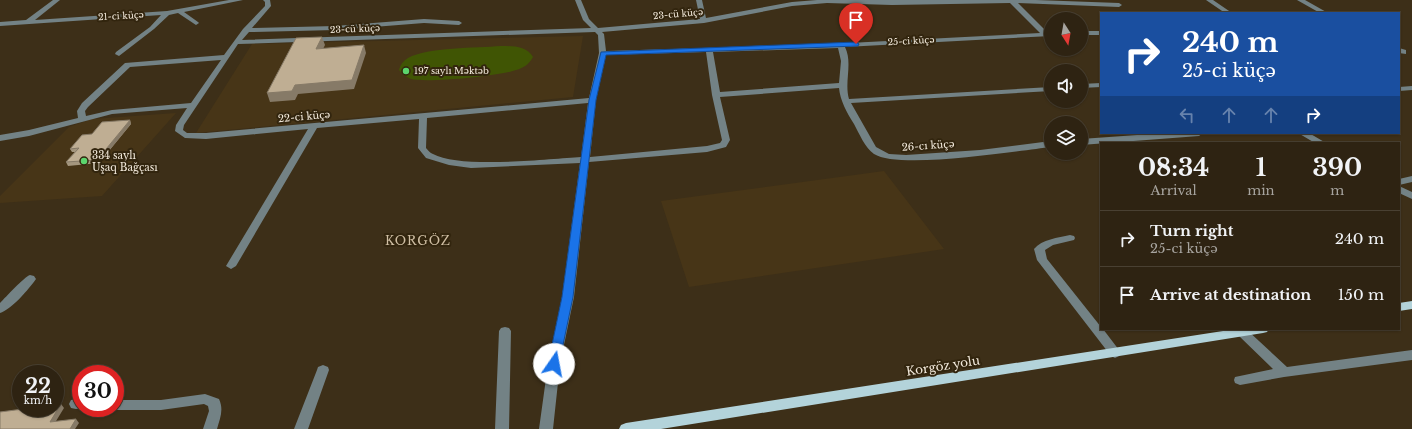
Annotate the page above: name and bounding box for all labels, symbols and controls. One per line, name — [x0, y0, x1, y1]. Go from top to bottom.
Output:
pin — [839, 3, 873, 44]
street label: 23-cü küçə — [652, 6, 703, 21]
street label: 21-ci küçə — [98, 9, 144, 22]
icon: arrive — [845, 9, 867, 31]
north arrow — [1044, 12, 1088, 56]
map controls — [1044, 12, 1088, 160]
street label: 23-cü küçə — [330, 22, 380, 35]
text: 240 m — [1182, 25, 1278, 60]
icon: right — [1116, 28, 1168, 80]
street label: 25-ci küçə — [887, 34, 935, 47]
text: 25-ci küçə — [1182, 60, 1276, 82]
button: sound — [1044, 64, 1088, 108]
place label: 197 saylı Məktəb — [414, 65, 489, 76]
marker: 197 saylı Məktəb — [401, 66, 411, 76]
icon: left — [1176, 104, 1198, 126]
icon: ahead — [1218, 104, 1240, 126]
icon: ahead — [1260, 104, 1282, 126]
icon: right — [1302, 104, 1324, 126]
street label: 22-ci küçə — [277, 108, 331, 125]
button: layers — [1044, 116, 1088, 160]
street label: 26-cı küçə — [901, 137, 955, 154]
place label: 334 saylı Uşaq Bağçası — [92, 149, 158, 174]
text: 08:34 — [1138, 153, 1209, 182]
text: 1 — [1256, 153, 1266, 182]
text: 390 — [1312, 153, 1362, 182]
marker: 334 saylı Uşaq Bağçası — [79, 156, 89, 166]
text: Arrival — [1151, 182, 1197, 199]
text: min — [1247, 182, 1275, 199]
text: m — [1330, 182, 1344, 199]
text: Turn right — [1150, 221, 1233, 240]
icon: right — [1116, 228, 1138, 250]
text: 240 m — [1335, 229, 1384, 248]
district label: KORGÖZ — [385, 232, 451, 248]
text: 25-ci küçə — [1150, 240, 1218, 257]
icon: arrive — [1116, 284, 1138, 306]
text: Arrive at destination — [1150, 285, 1311, 304]
text: 150 m — [1338, 285, 1384, 304]
position arrow — [533, 343, 575, 385]
street label: Korgöz yolu — [905, 352, 981, 379]
speed limit sign: 30 — [72, 365, 124, 417]
text: 22 — [25, 374, 51, 398]
text: km/h — [24, 394, 52, 407]

